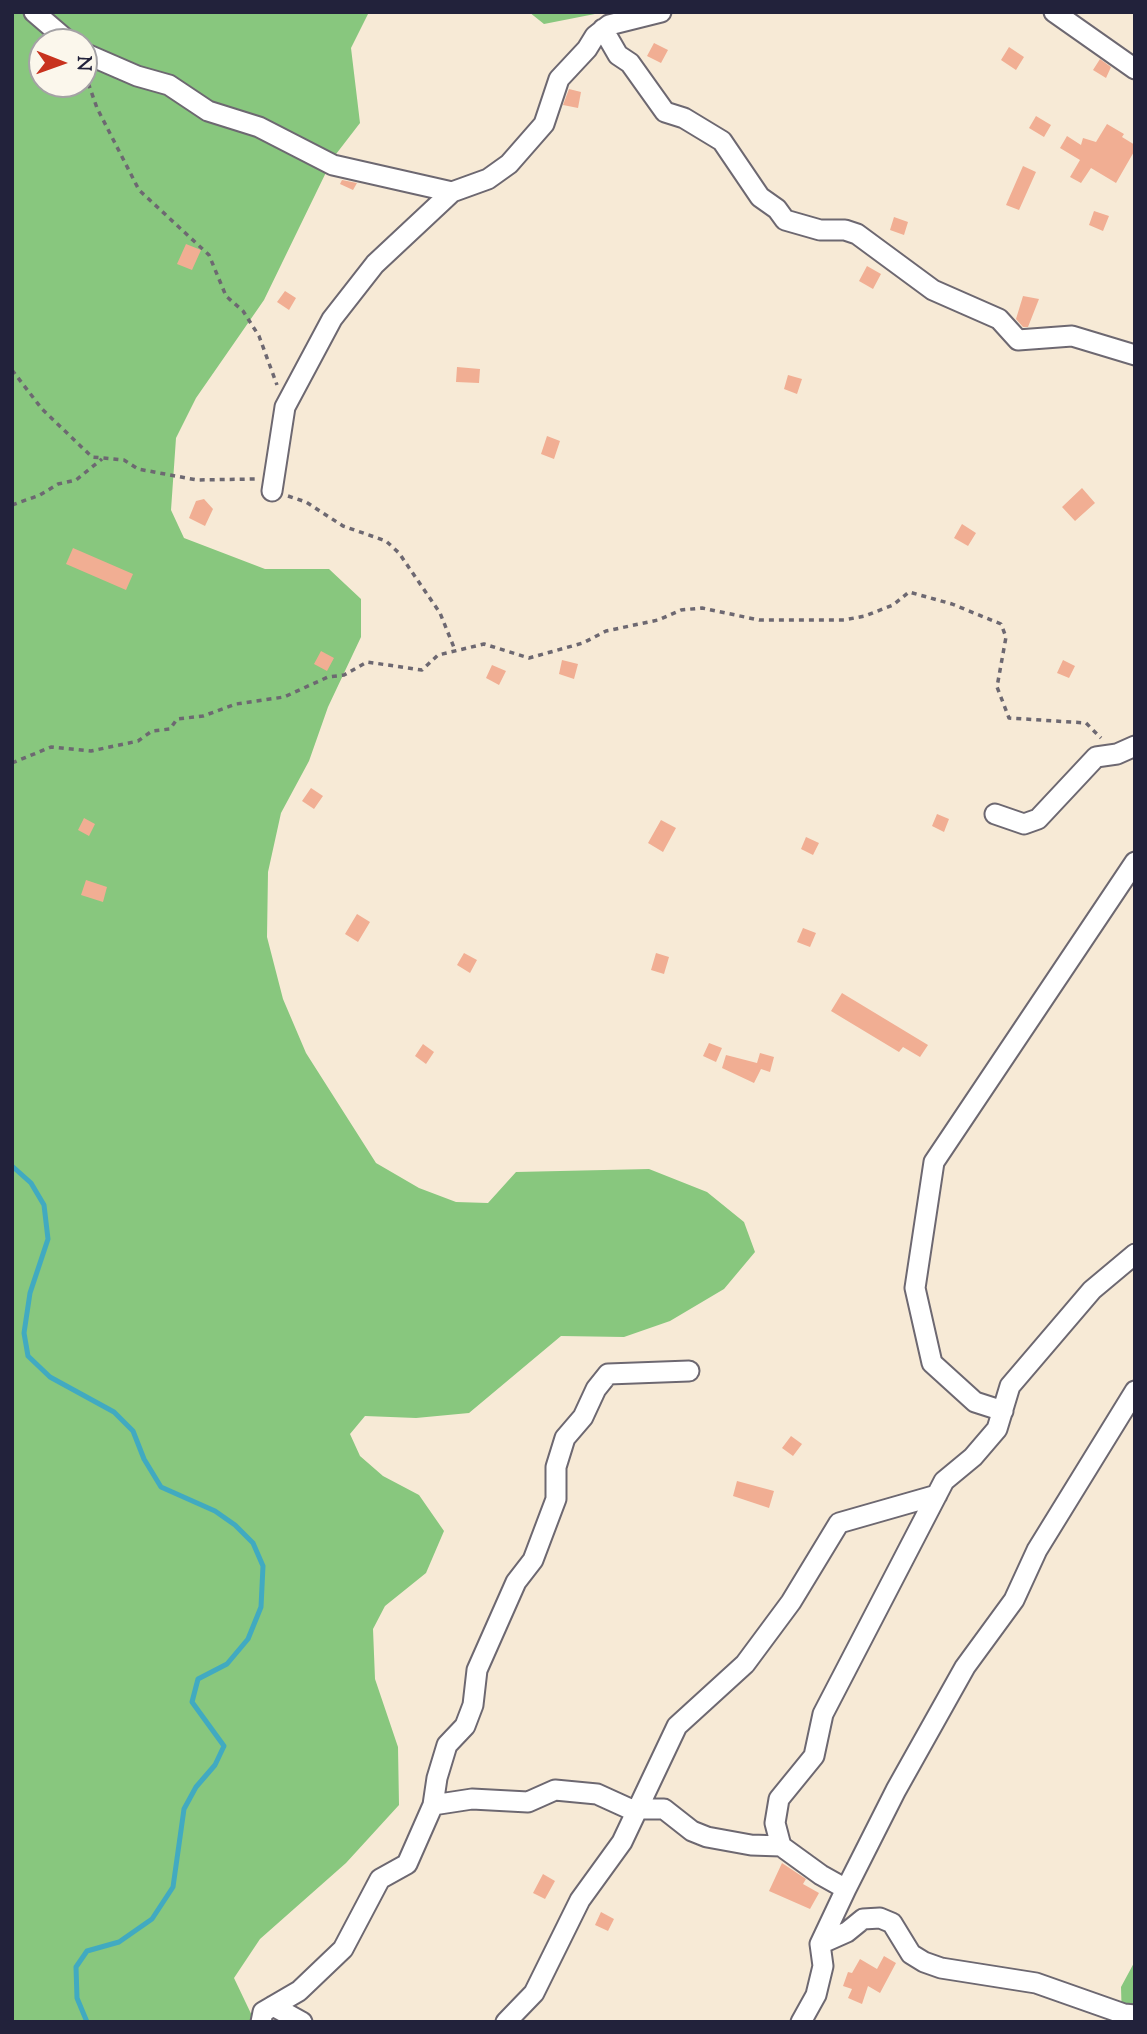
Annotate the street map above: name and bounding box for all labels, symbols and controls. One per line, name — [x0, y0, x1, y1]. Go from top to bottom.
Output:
north arrow — [28, 28, 98, 98]
text: N — [69, 56, 96, 71]

